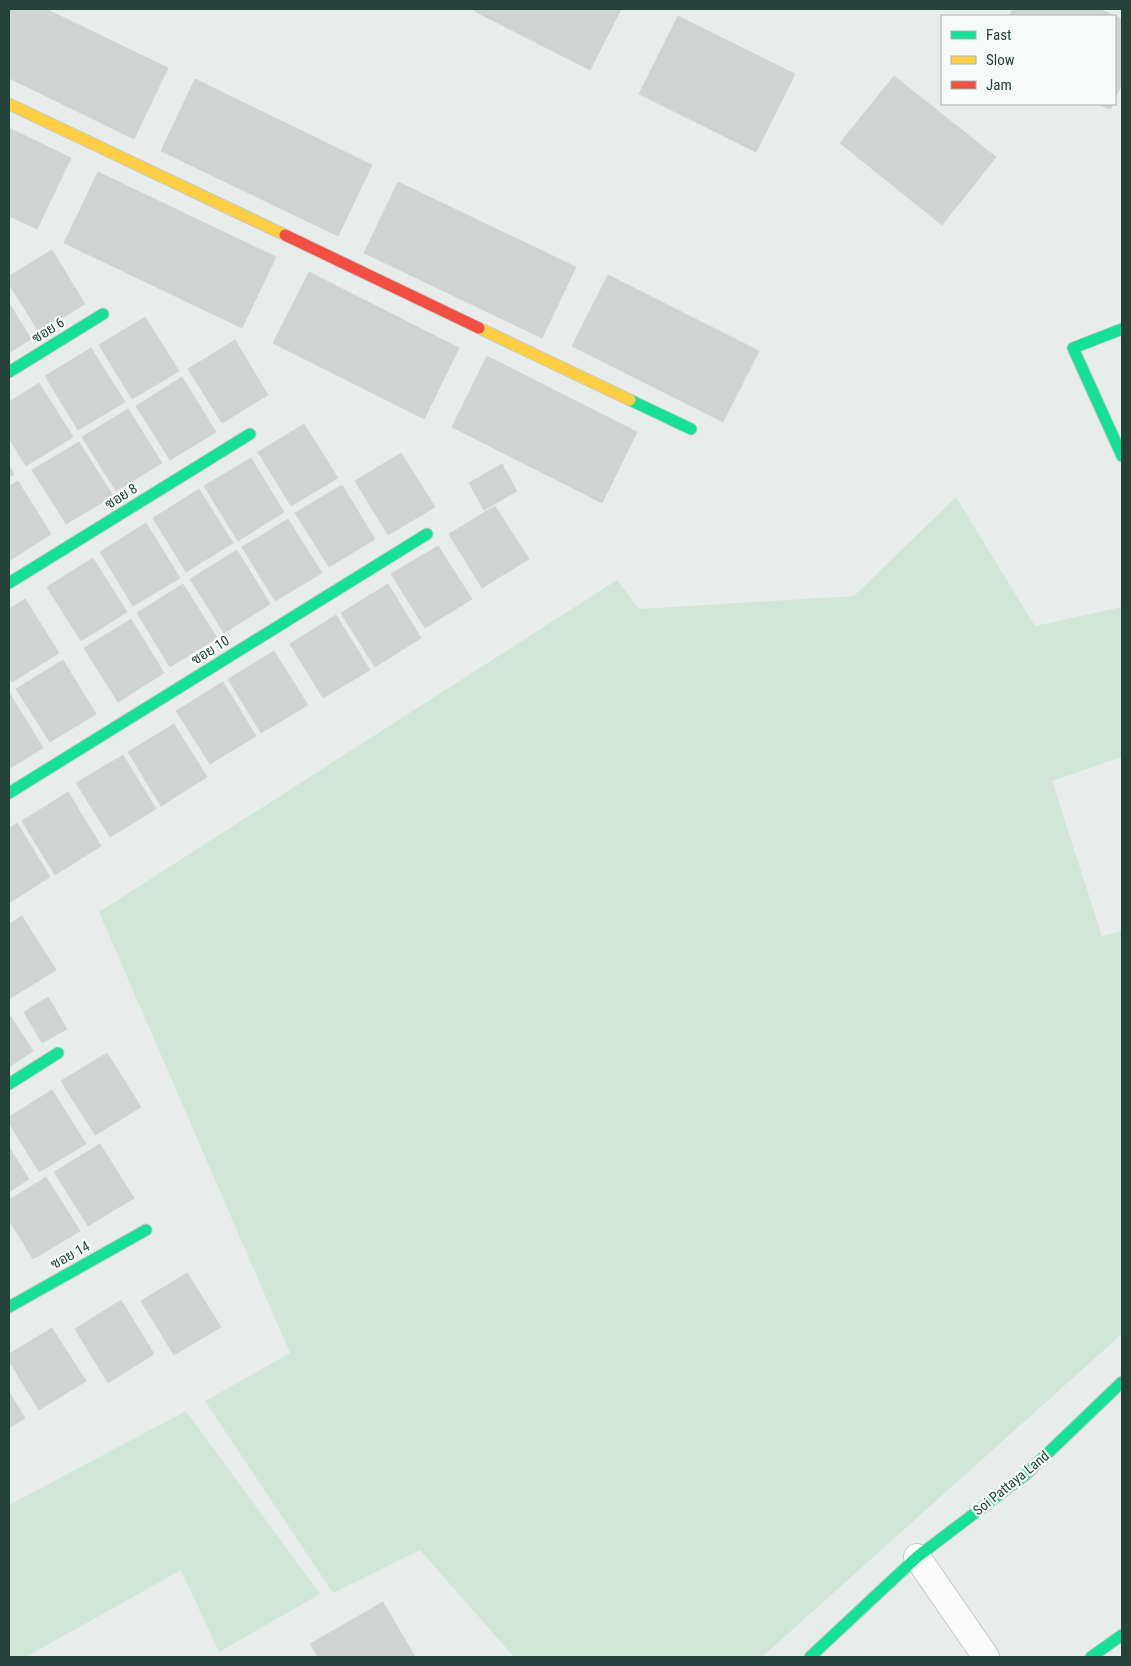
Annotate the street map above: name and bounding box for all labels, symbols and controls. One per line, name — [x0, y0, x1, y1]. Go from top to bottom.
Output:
legend — [941, 15, 1116, 105]
text: Fast — [986, 26, 1011, 44]
text: Slow — [986, 51, 1015, 69]
text: Jam — [986, 76, 1012, 94]
street label: ซอย 6 — [29, 314, 67, 346]
street label: ซอย 8 — [102, 480, 140, 512]
street label: ซอย 10 — [188, 632, 232, 668]
street label: ซอย 14 — [48, 1238, 92, 1272]
street label: Soi Pattaya Land — [970, 1448, 1052, 1518]

